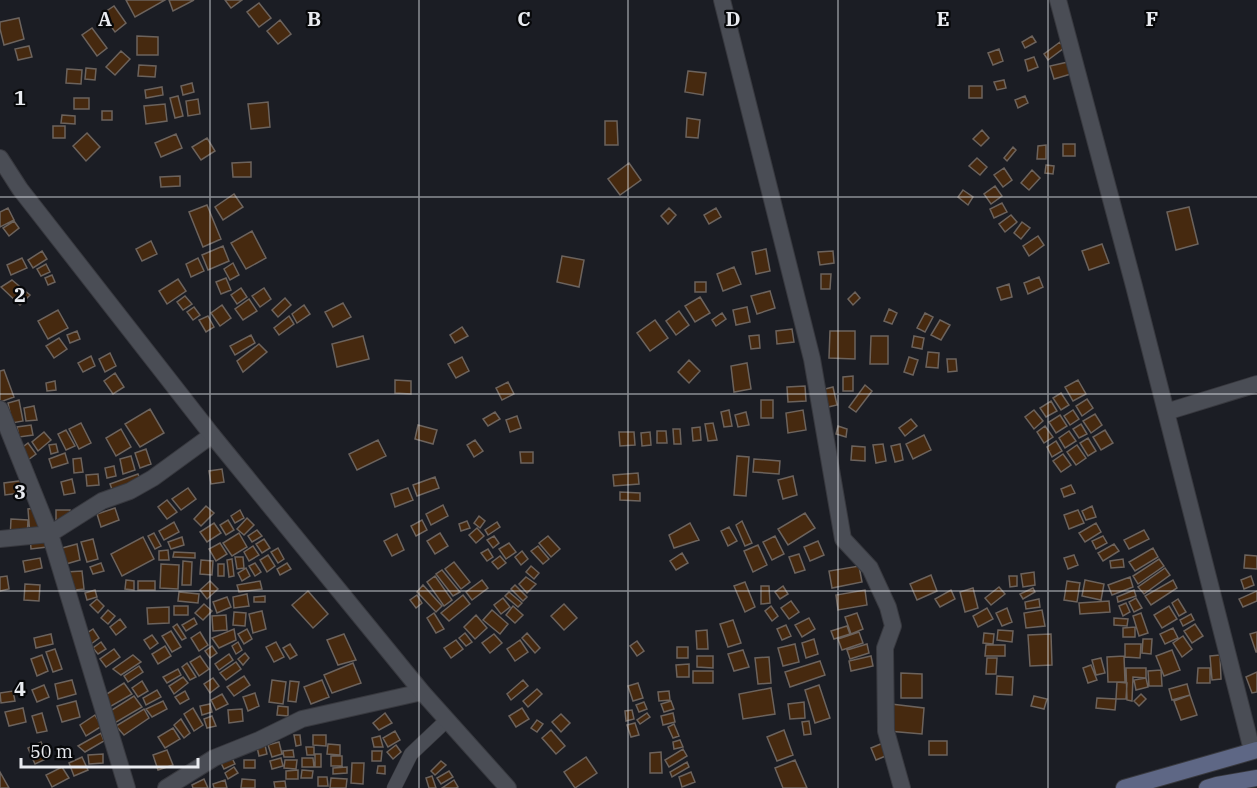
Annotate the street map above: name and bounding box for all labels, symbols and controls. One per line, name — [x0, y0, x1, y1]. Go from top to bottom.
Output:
text: A — [98, 5, 112, 32]
text: B — [307, 5, 321, 32]
text: C — [517, 5, 531, 32]
text: D — [725, 5, 741, 32]
text: E — [936, 5, 950, 32]
text: F — [1146, 5, 1158, 32]
text: 1 — [14, 84, 26, 111]
text: 2 — [14, 281, 26, 308]
text: 3 — [14, 478, 26, 505]
text: 4 — [14, 675, 26, 702]
scale bar — [21, 731, 198, 769]
text: 50 m — [30, 740, 73, 763]

